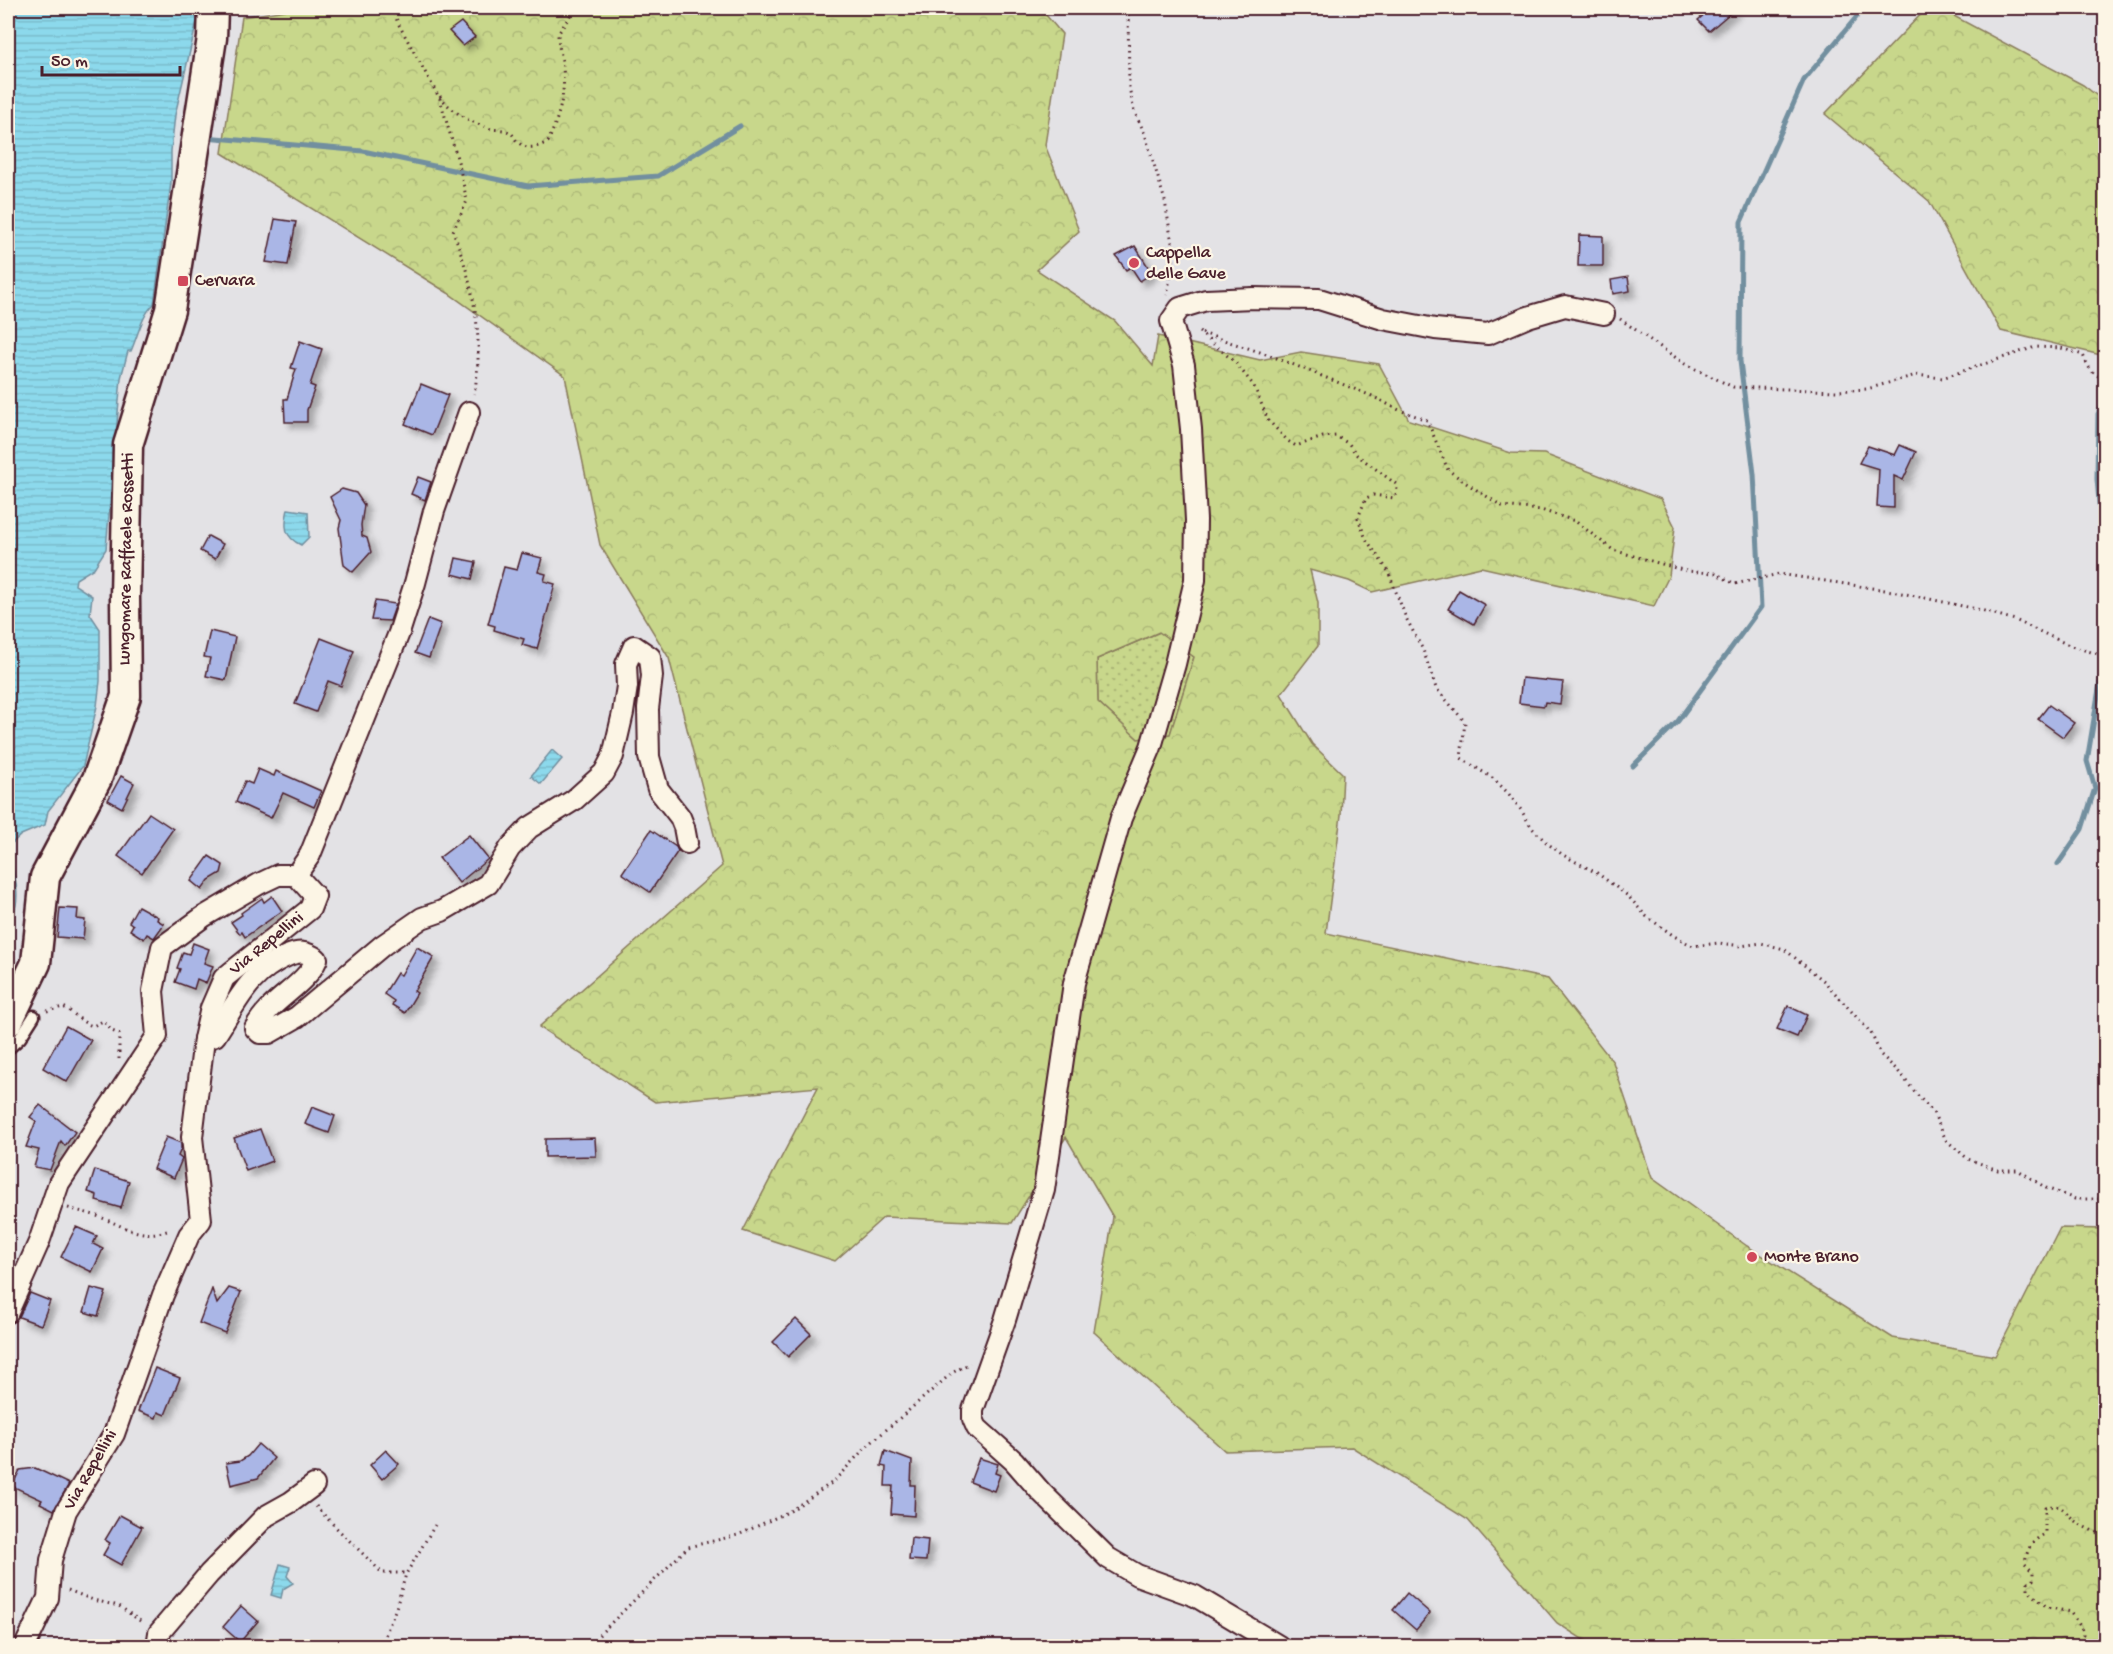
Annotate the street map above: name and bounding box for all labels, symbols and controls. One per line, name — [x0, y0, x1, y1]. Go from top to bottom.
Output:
scale bar — [42, 39, 180, 77]
text: 50 m — [51, 52, 88, 73]
place label: Cappella delle Gave — [1146, 243, 1227, 285]
marker: Cappella delle Gave — [1127, 256, 1141, 270]
place label: Cervara — [195, 271, 256, 292]
marker: Cervara — [176, 274, 190, 288]
street label: Lungomare Raffaele Rossetti — [115, 452, 139, 666]
street label: Via Repellini — [225, 908, 308, 981]
place label: Monte Brano — [1764, 1247, 1859, 1268]
marker: Monte Brano — [1745, 1250, 1759, 1264]
street label: Via Repellini — [59, 1426, 122, 1515]

